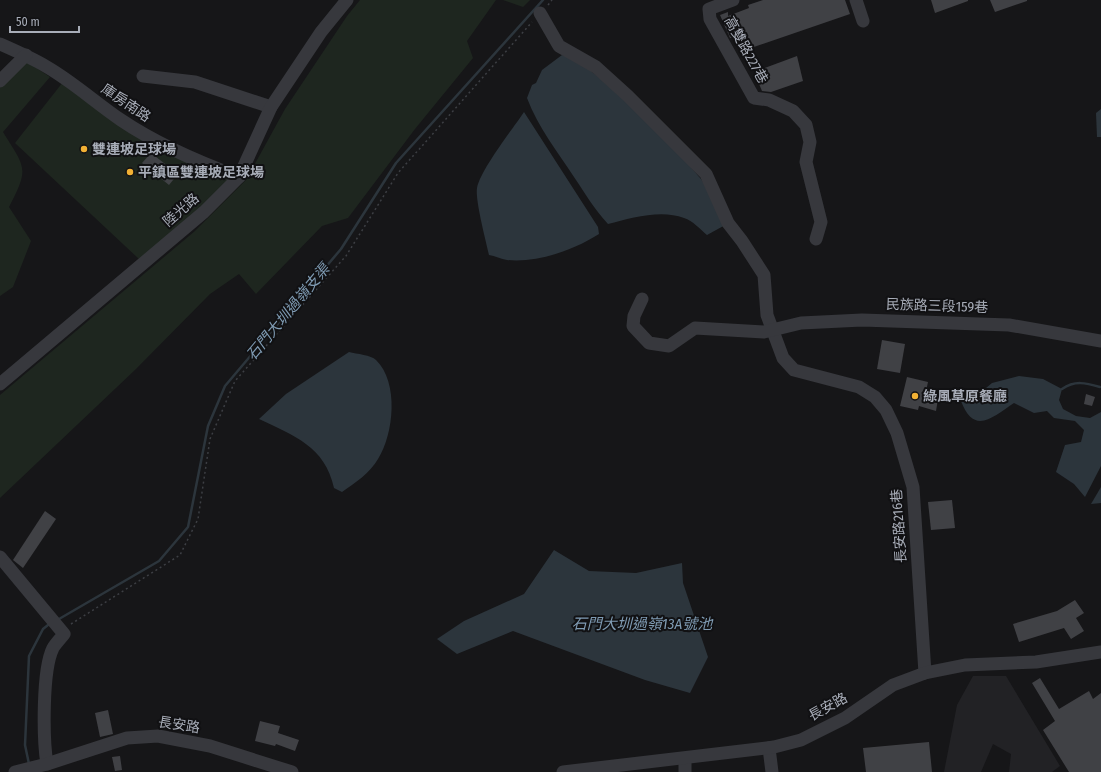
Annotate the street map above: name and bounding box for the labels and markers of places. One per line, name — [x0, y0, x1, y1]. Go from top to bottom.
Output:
place label: 雙連坡足球場 — [92, 141, 176, 158]
marker: 雙連坡足球場 — [79, 144, 89, 154]
place label: 平鎮區雙連坡足球場 — [138, 164, 264, 181]
marker: 平鎮區雙連坡足球場 — [125, 167, 135, 177]
place label: 綠風草原餐廳 — [923, 388, 1007, 405]
marker: 綠風草原餐廳 — [910, 391, 920, 401]

